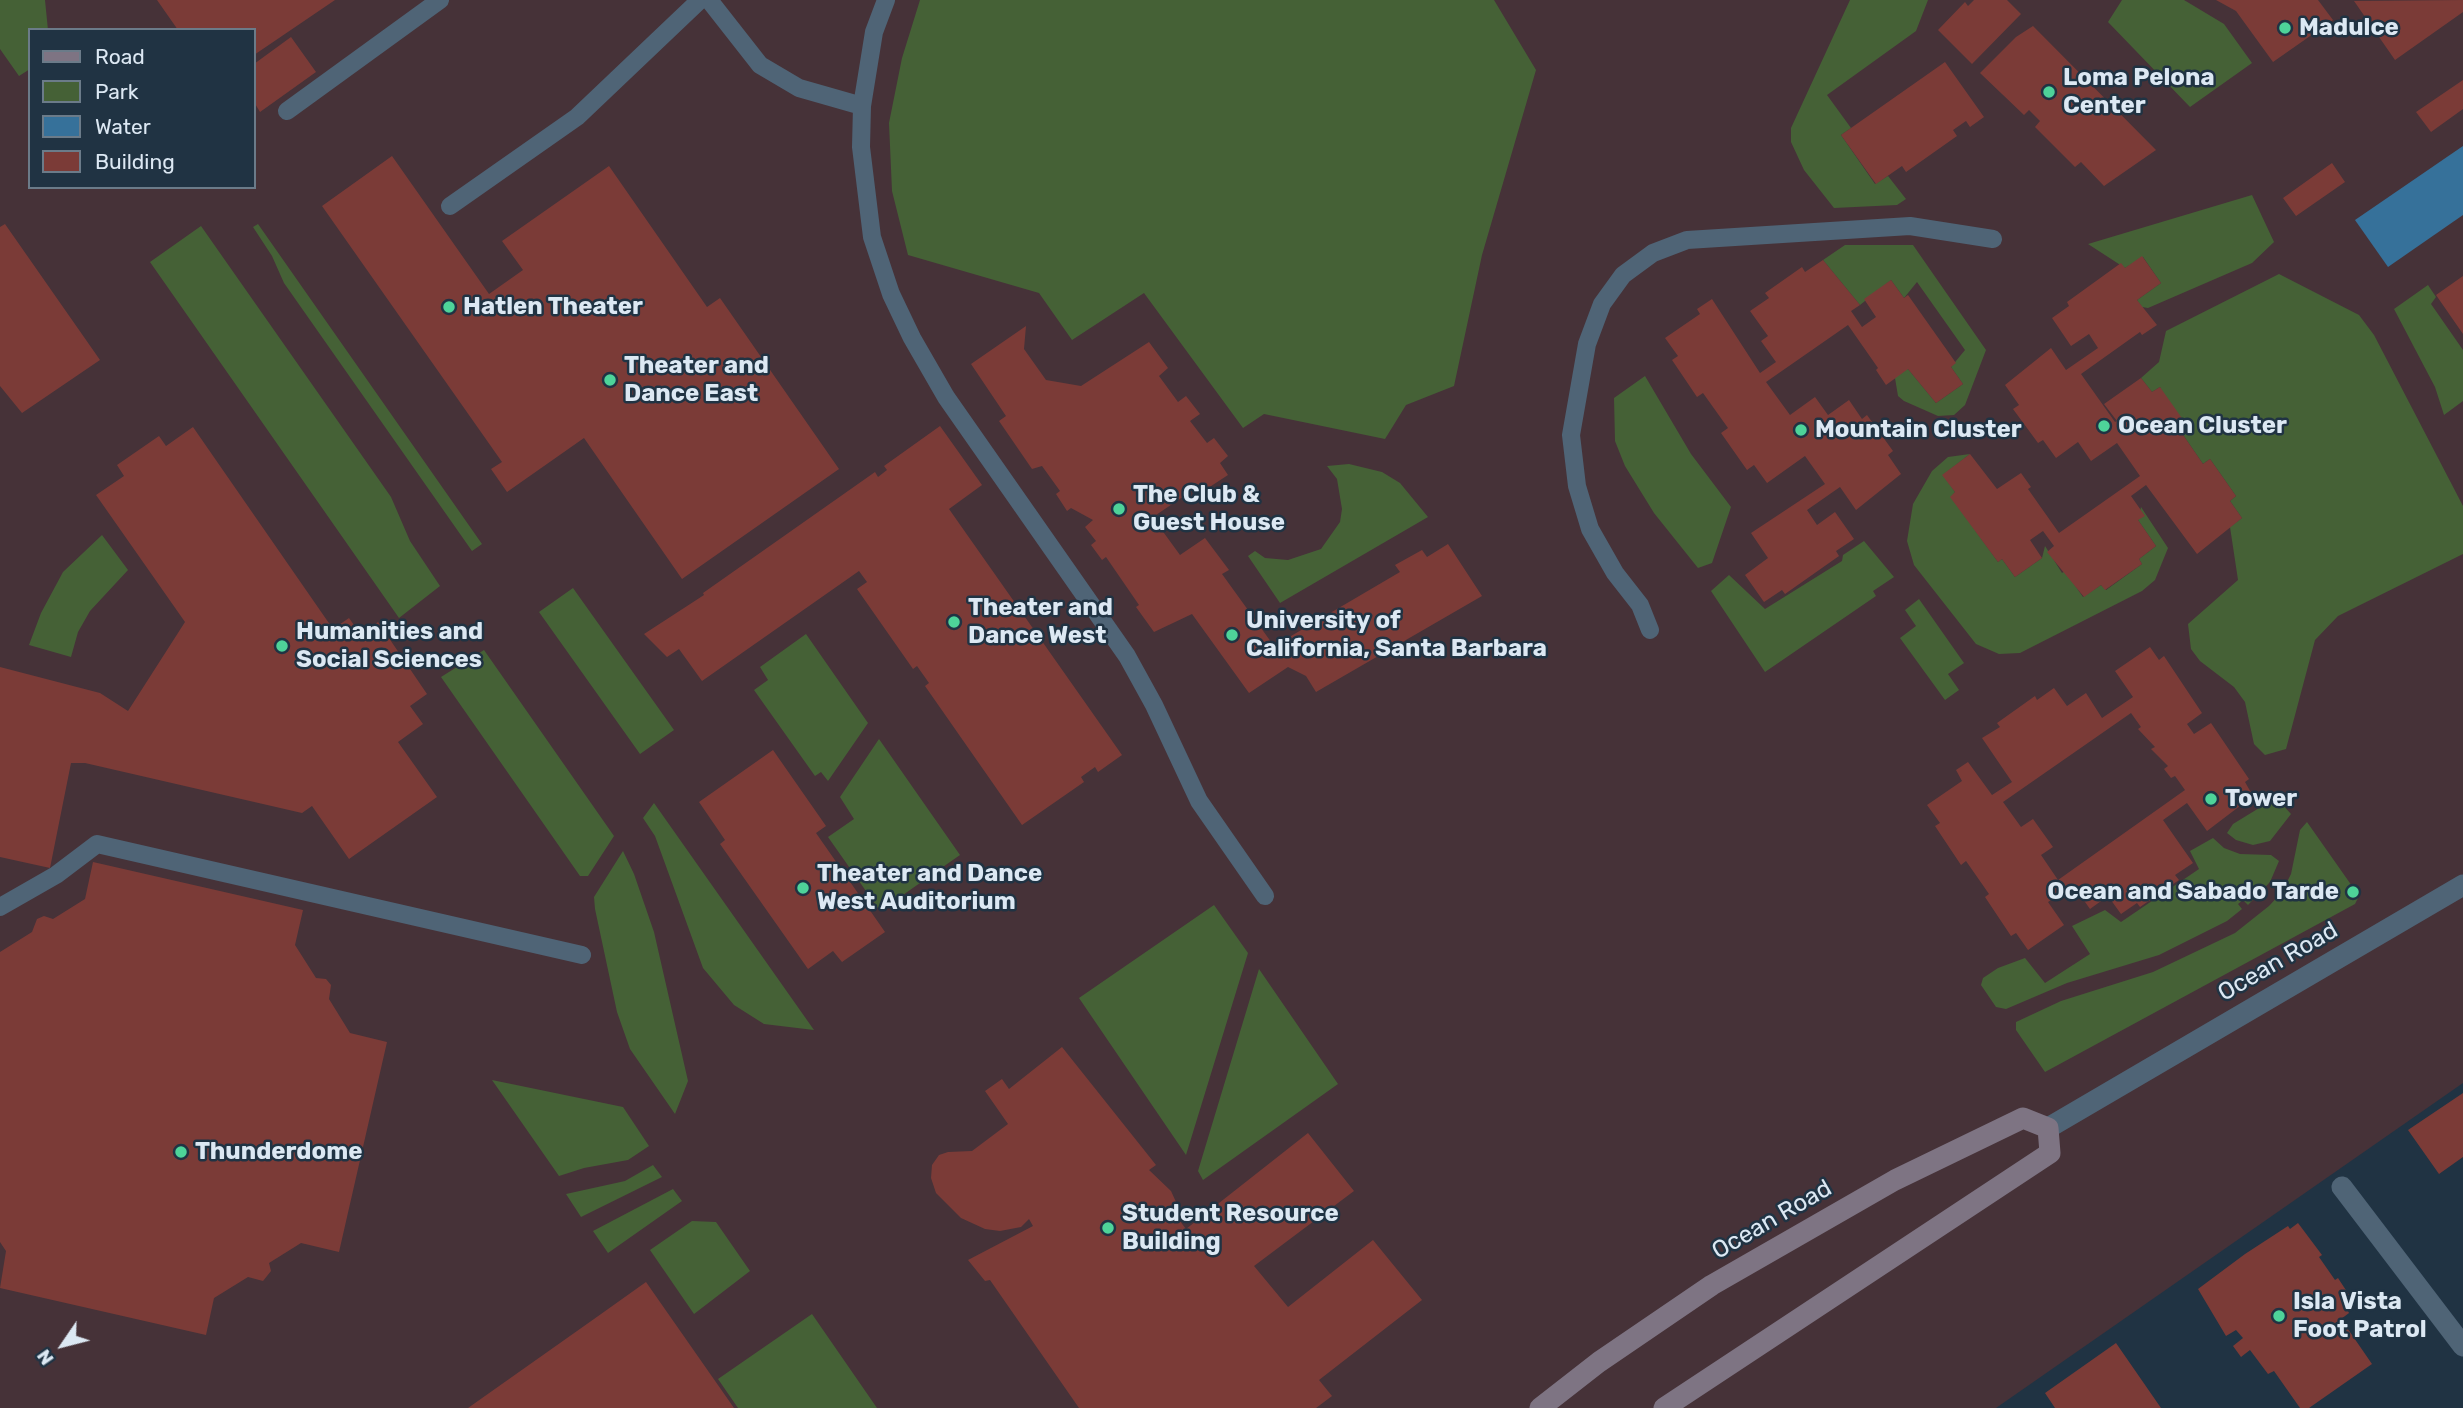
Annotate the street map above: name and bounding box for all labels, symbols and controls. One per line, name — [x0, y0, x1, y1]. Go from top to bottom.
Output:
place label: Madulce — [2299, 14, 2399, 42]
marker: Madulce — [2277, 20, 2293, 36]
legend — [28, 28, 256, 189]
text: Road — [95, 44, 145, 69]
place label: Loma Pelona Center — [2063, 64, 2215, 120]
text: Park — [95, 79, 139, 104]
marker: Loma Pelona Center — [2041, 84, 2057, 100]
text: Water — [95, 114, 151, 139]
text: Building — [95, 149, 175, 174]
place label: Hatlen Theater — [463, 293, 643, 321]
marker: Hatlen Theater — [441, 299, 457, 315]
place label: Theater and Dance East — [624, 352, 769, 408]
marker: Theater and Dance East — [602, 372, 618, 388]
place label: Ocean Cluster — [2118, 412, 2287, 440]
place label: Mountain Cluster — [1815, 416, 2022, 444]
marker: Ocean Cluster — [2096, 418, 2112, 434]
marker: Mountain Cluster — [1793, 422, 1809, 438]
place label: The Club & Guest House — [1133, 481, 1285, 537]
marker: The Club & Guest House — [1111, 501, 1127, 517]
place label: Theater and Dance West — [968, 594, 1113, 650]
place label: University of California, Santa Barbara — [1246, 607, 1547, 663]
marker: Theater and Dance West — [946, 614, 962, 630]
place label: Humanities and Social Sciences — [296, 618, 483, 674]
marker: University of California, Santa Barbara — [1224, 627, 1240, 643]
marker: Humanities and Social Sciences — [274, 638, 290, 654]
place label: Tower — [2225, 785, 2297, 813]
marker: Tower — [2203, 791, 2219, 807]
place label: Theater and Dance West Auditorium — [817, 860, 1042, 916]
place label: Ocean and Sabado Tarde — [2047, 878, 2339, 906]
marker: Theater and Dance West Auditorium — [795, 880, 811, 896]
marker: Ocean and Sabado Tarde — [2345, 884, 2361, 900]
street label: Ocean Road — [2213, 916, 2343, 1008]
place label: Thunderdome — [195, 1138, 362, 1166]
marker: Thunderdome — [173, 1144, 189, 1160]
street label: Ocean Road — [1707, 1174, 1837, 1266]
place label: Student Resource Building — [1122, 1200, 1339, 1256]
marker: Student Resource Building — [1100, 1220, 1116, 1236]
place label: Isla Vista Foot Patrol — [2293, 1288, 2427, 1344]
marker: Isla Vista Foot Patrol — [2271, 1308, 2287, 1324]
north arrow — [28, 1310, 98, 1380]
text: N — [32, 1345, 59, 1370]

